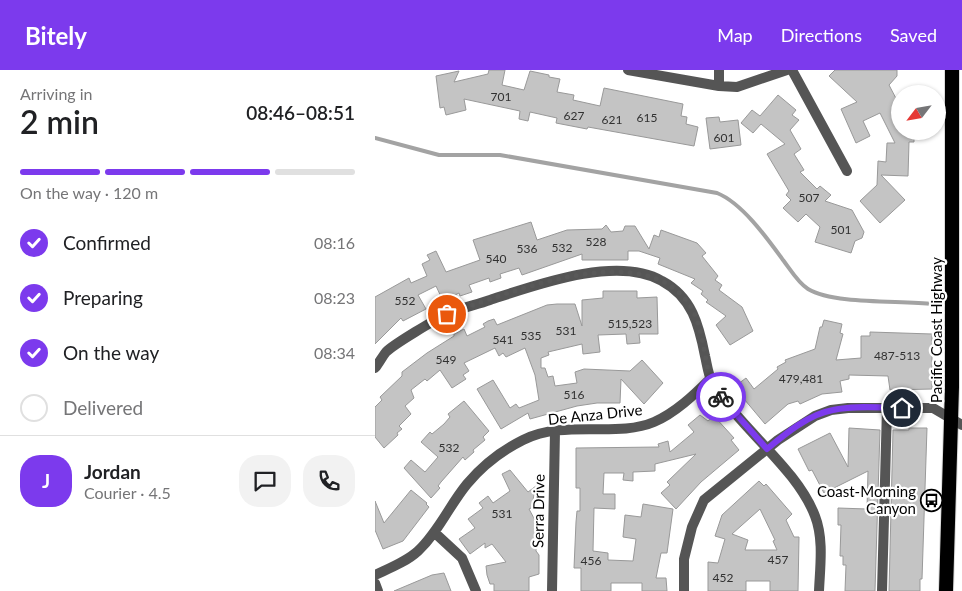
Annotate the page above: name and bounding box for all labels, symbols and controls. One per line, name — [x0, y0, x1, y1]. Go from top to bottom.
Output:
text: Bitely — [25, 21, 87, 50]
text: Map — [717, 24, 753, 46]
text: Directions — [781, 24, 862, 46]
text: Saved — [890, 24, 937, 46]
text: Arriving in — [20, 84, 93, 103]
north arrow — [891, 85, 946, 140]
map controls — [891, 85, 946, 140]
house number: 701 — [491, 89, 511, 104]
text: 08:46–08:51 — [246, 101, 355, 124]
text: 2 min — [20, 102, 99, 141]
house number: 627 — [564, 108, 584, 123]
house number: 615 — [637, 110, 657, 125]
house number: 621 — [602, 112, 622, 127]
house number: 601 — [714, 130, 734, 145]
text: On the way · 120 m — [20, 183, 158, 202]
house number: 507 — [799, 190, 819, 205]
house number: 501 — [831, 222, 851, 237]
icon: check — [20, 229, 48, 257]
text: Confirmed — [63, 231, 151, 254]
text: 08:16 — [314, 233, 355, 252]
house number: 528 — [586, 234, 606, 249]
house number: 532 — [552, 240, 572, 255]
house number: 536 — [517, 241, 537, 256]
house number: 540 — [486, 251, 506, 266]
street label: Pacific Coast Highway — [927, 257, 945, 403]
icon: check — [20, 284, 48, 312]
text: Preparing — [63, 286, 143, 309]
text: 08:23 — [314, 288, 355, 307]
house number: 552 — [395, 293, 415, 308]
pin — [426, 293, 468, 335]
icon: bag — [433, 300, 461, 328]
house number: 515,523 — [608, 316, 652, 331]
house number: 531 — [556, 323, 576, 338]
house number: 535 — [521, 328, 541, 343]
house number: 541 — [493, 332, 513, 347]
icon: check — [20, 339, 48, 367]
text: On the way — [63, 341, 159, 364]
text: 08:34 — [314, 343, 355, 362]
house number: 487-513 — [874, 348, 920, 363]
house number: 549 — [436, 352, 456, 367]
house number: 479,481 — [779, 371, 823, 386]
courier — [696, 372, 746, 422]
icon: bike — [707, 383, 735, 411]
house number: 516 — [564, 387, 584, 402]
pin — [881, 387, 923, 429]
icon: home — [888, 394, 916, 422]
text: Delivered — [63, 396, 143, 419]
street label: De Anza Drive — [547, 400, 643, 428]
house number: 532 — [439, 440, 459, 455]
button: chat — [239, 455, 291, 507]
button: phone — [303, 455, 355, 507]
text: Jordan — [84, 460, 141, 483]
text: J — [42, 469, 50, 492]
street label: Serra Drive — [528, 474, 548, 548]
place label: Coast-Morning Canyon — [817, 482, 916, 517]
text: Courier · 4.5 — [84, 483, 171, 502]
bus stop icon: Coast-Morning Canyon — [920, 488, 944, 512]
house number: 531 — [492, 506, 512, 521]
house number: 457 — [768, 552, 788, 567]
house number: 456 — [581, 553, 601, 568]
house number: 452 — [713, 570, 733, 585]

